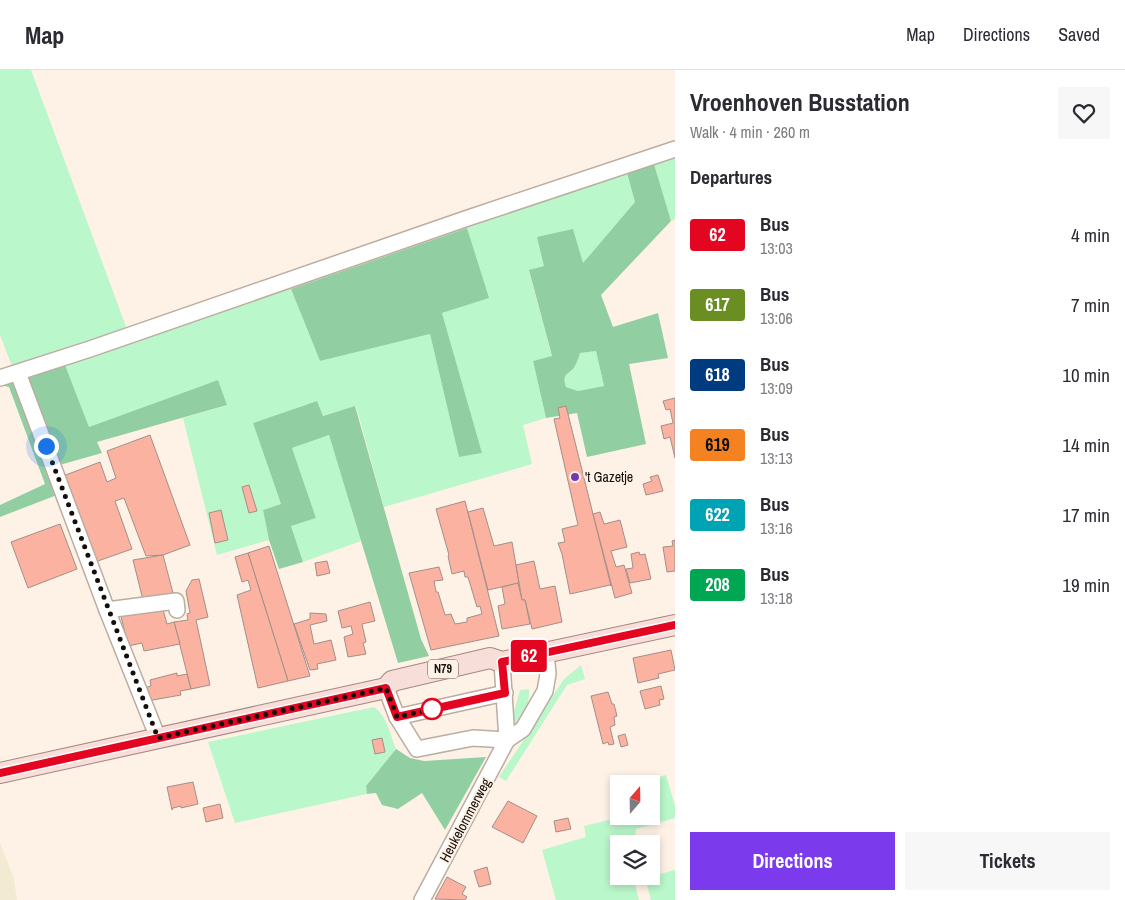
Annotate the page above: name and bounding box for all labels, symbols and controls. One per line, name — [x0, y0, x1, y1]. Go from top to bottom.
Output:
text: Map — [25, 19, 64, 51]
text: Map — [906, 22, 935, 47]
text: Directions — [963, 22, 1030, 47]
text: Saved — [1058, 22, 1100, 47]
text: Vroenhoven Busstation — [690, 86, 910, 118]
button: heart — [1058, 87, 1110, 139]
text: Walk · 4 min · 260 m — [690, 121, 810, 143]
text: Departures — [690, 164, 772, 190]
text: Bus — [760, 211, 789, 237]
text: 62 — [709, 222, 726, 247]
text: 4 min — [1071, 222, 1110, 248]
text: 13:03 — [760, 237, 793, 259]
text: Bus — [760, 281, 789, 307]
text: 617 — [705, 292, 730, 317]
text: 7 min — [1071, 292, 1110, 318]
text: 13:06 — [760, 307, 793, 329]
text: Bus — [760, 351, 789, 377]
text: 618 — [705, 362, 730, 387]
text: 10 min — [1062, 362, 1110, 388]
text: 13:09 — [760, 377, 793, 399]
text: Bus — [760, 421, 789, 447]
text: 619 — [705, 432, 730, 457]
text: 14 min — [1062, 432, 1110, 458]
your location — [34, 434, 59, 459]
text: 13:13 — [760, 447, 793, 469]
place label: 't Gazetje — [585, 468, 633, 486]
marker: 't Gazetje — [569, 471, 581, 483]
text: Bus — [760, 491, 789, 517]
text: 622 — [705, 502, 730, 527]
text: 17 min — [1062, 502, 1110, 528]
text: 13:16 — [760, 517, 793, 539]
text: Bus — [760, 561, 789, 587]
text: 208 — [705, 572, 730, 597]
text: 19 min — [1062, 572, 1110, 598]
text: 13:18 — [760, 587, 793, 609]
line badge: 62 — [506, 640, 552, 672]
text: 62 — [521, 643, 537, 668]
road number: N79 — [428, 660, 458, 678]
unlabelled marker — [421, 698, 443, 720]
street label: Heukelommerweg — [435, 774, 495, 865]
north arrow — [610, 775, 660, 825]
map controls — [610, 775, 660, 885]
button: Directions — [690, 832, 895, 890]
button: Tickets — [905, 832, 1110, 890]
button: layers — [610, 835, 660, 885]

